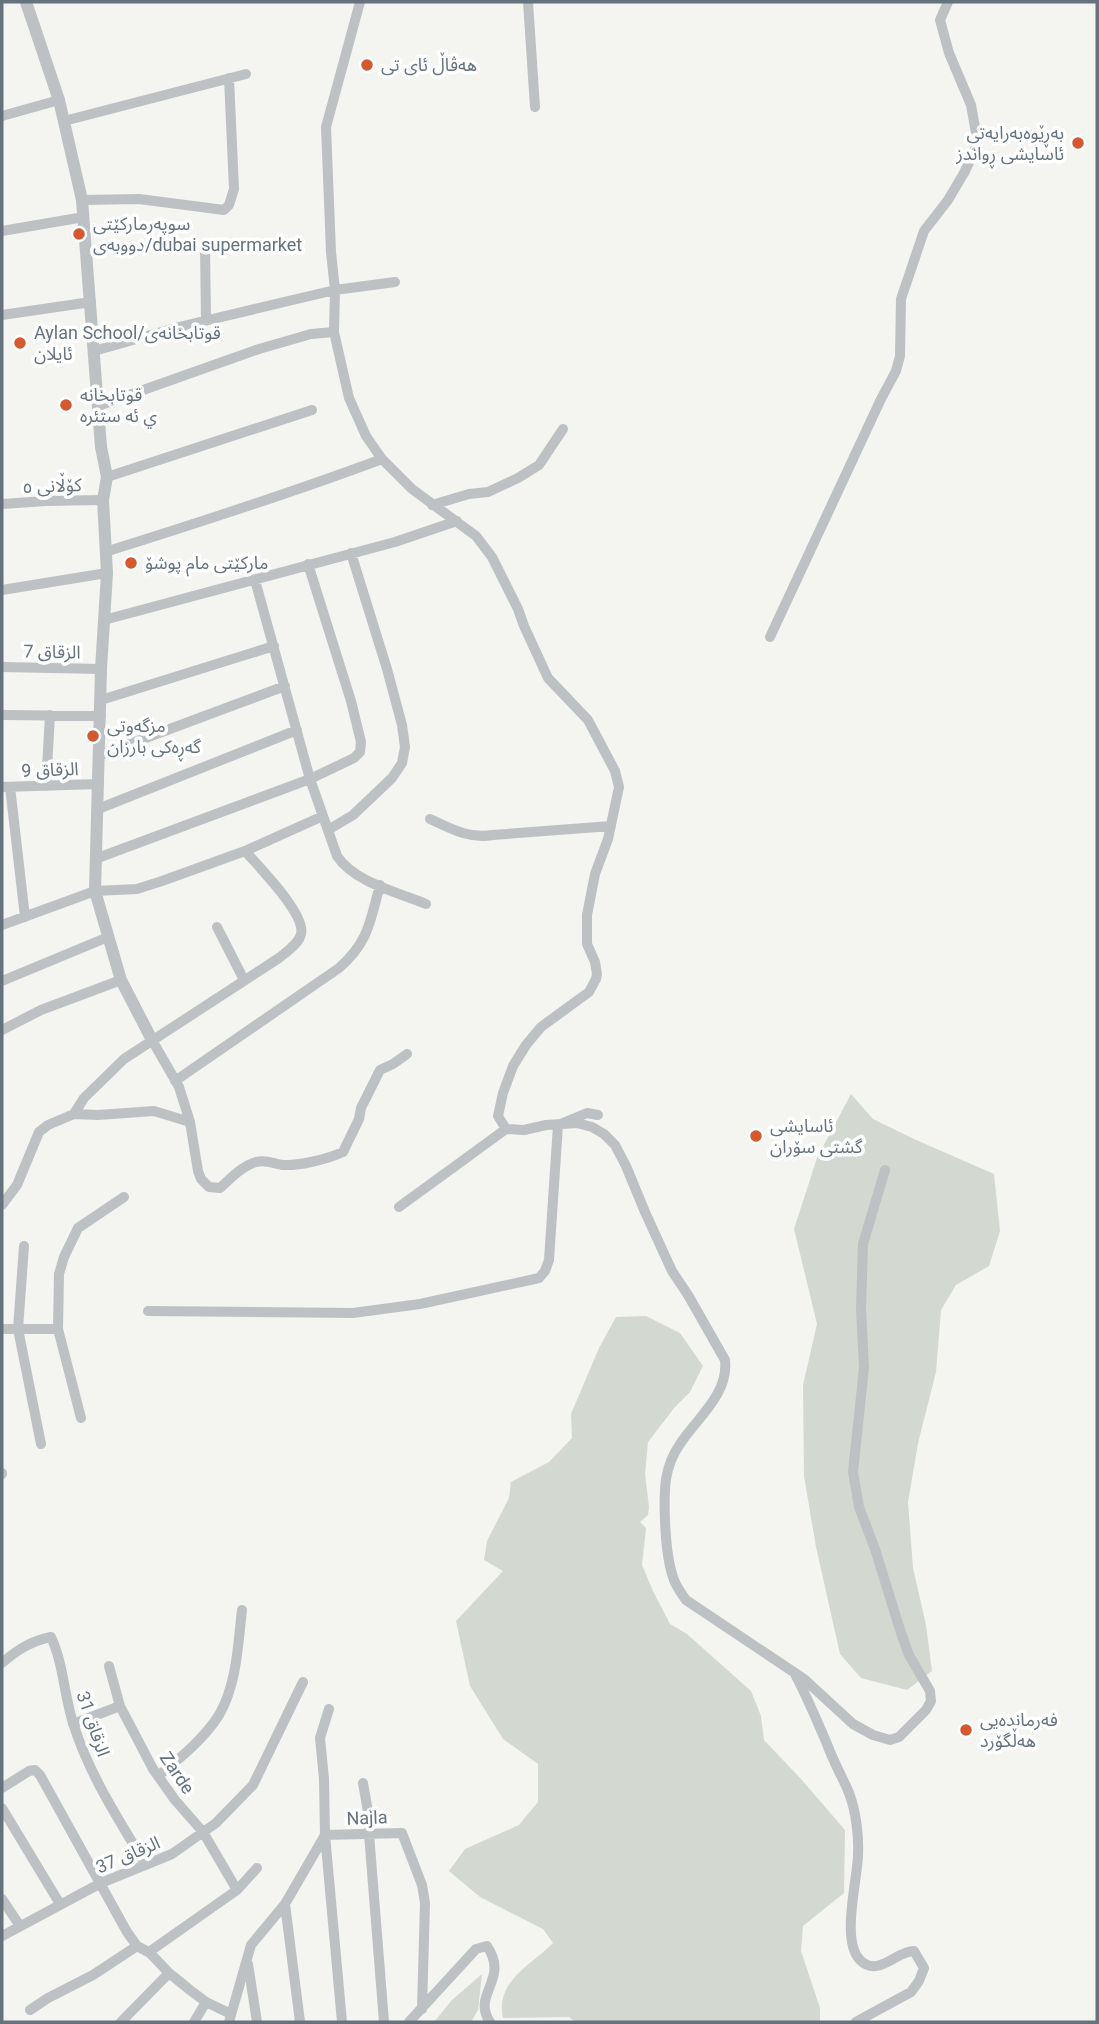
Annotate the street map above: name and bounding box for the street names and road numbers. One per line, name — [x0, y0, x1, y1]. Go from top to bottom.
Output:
street label: کۆڵانی ٥ — [22, 472, 83, 498]
street label: الزقاق 7 — [23, 641, 81, 663]
street label: الزقاق 9 — [21, 758, 79, 782]
street label: الزقاق 31 — [72, 1689, 114, 1759]
street label: Zarde — [156, 1748, 199, 1798]
street label: Najla — [346, 1806, 388, 1829]
street label: الزقاق 37 — [93, 1832, 163, 1878]

